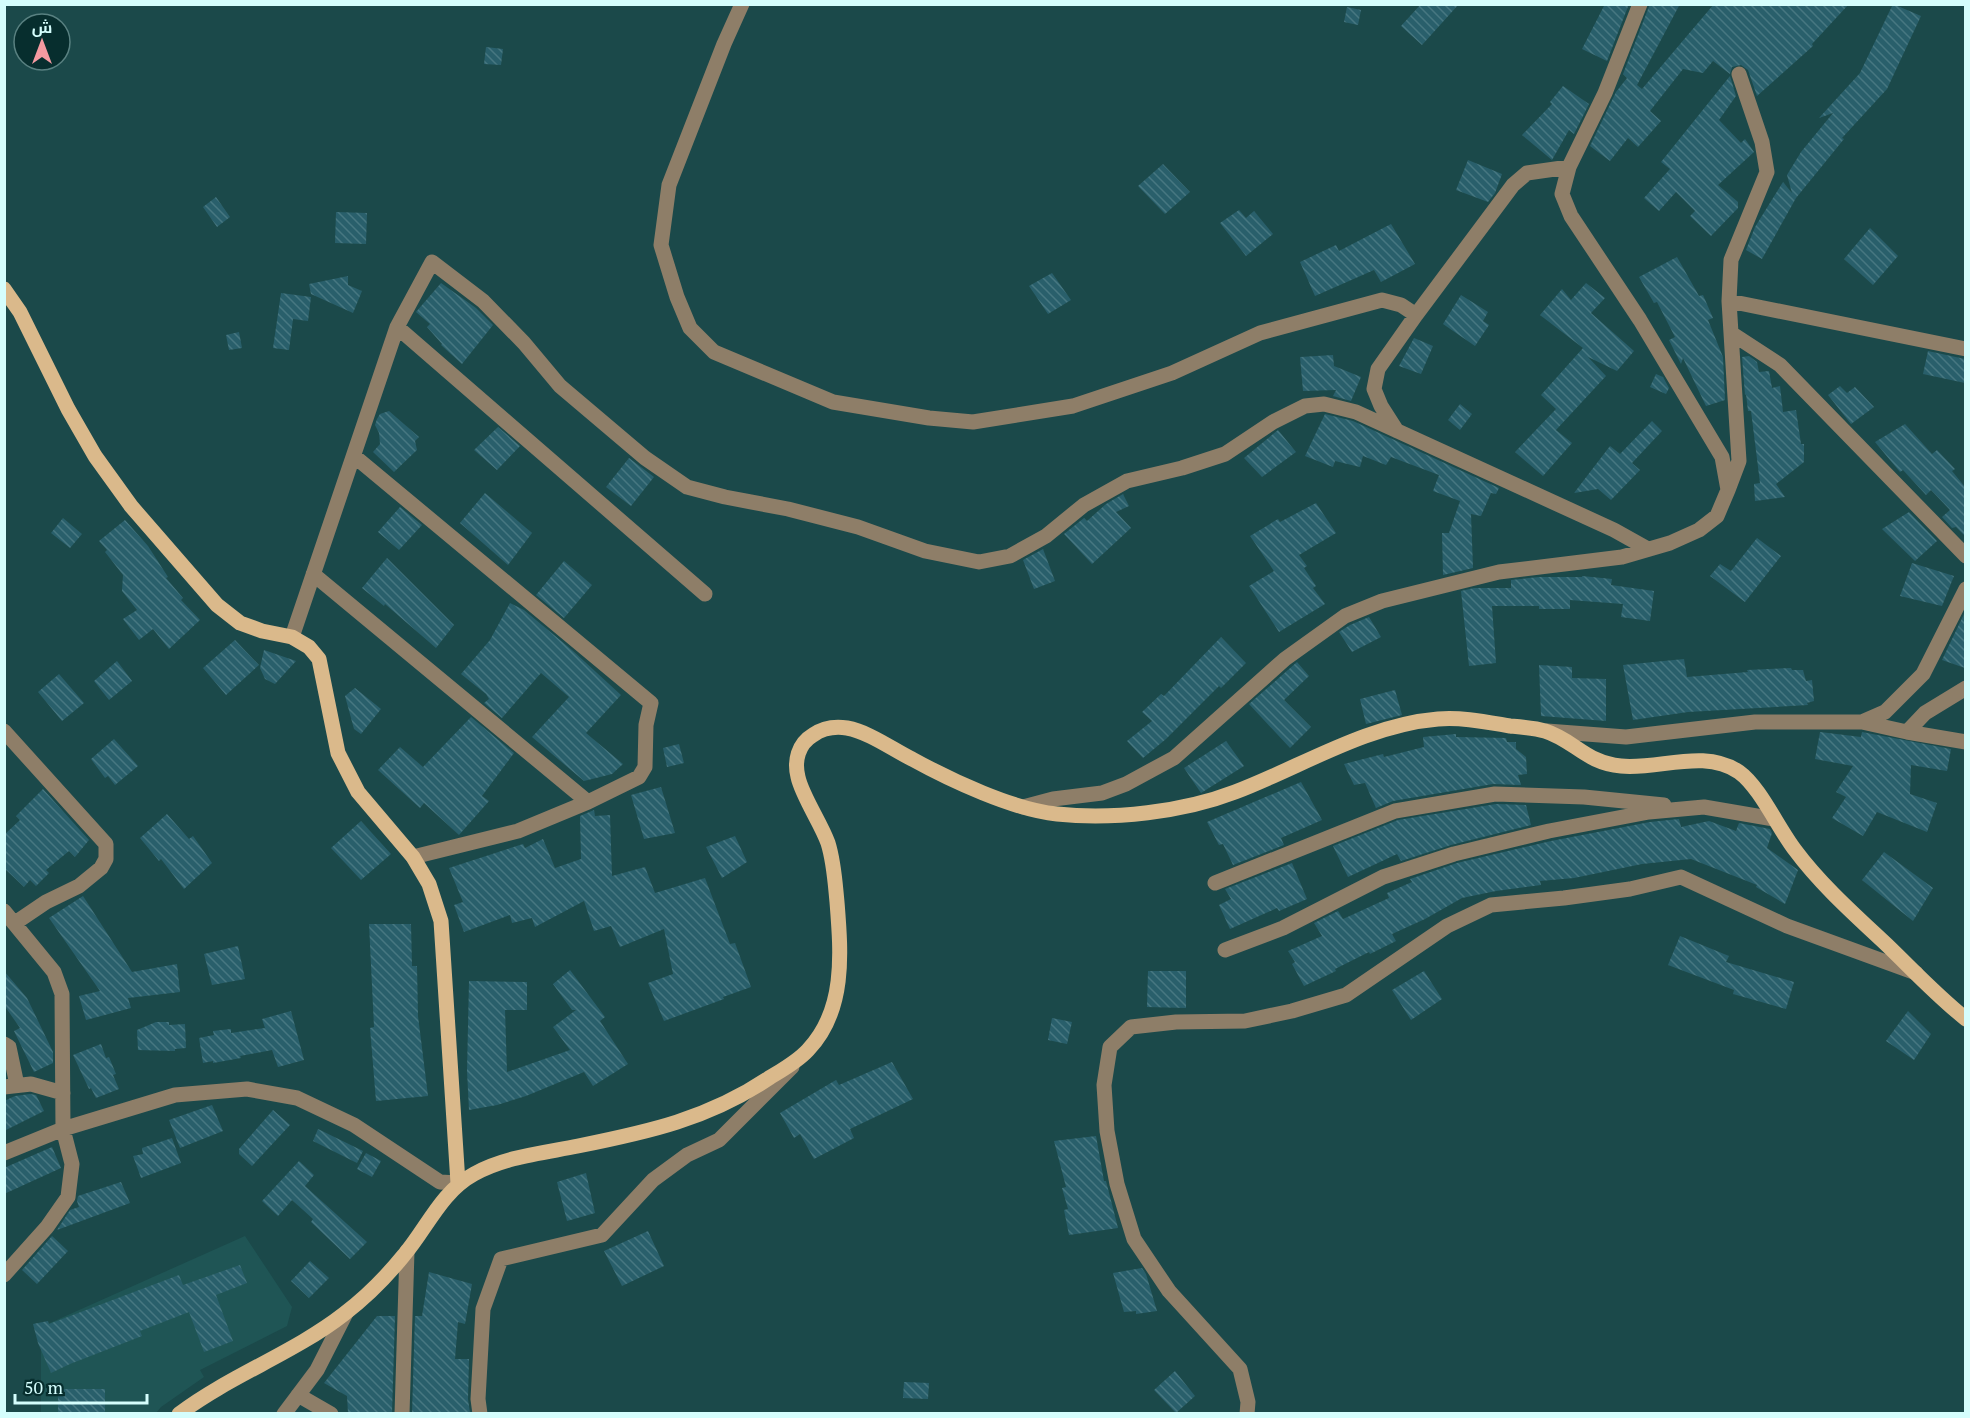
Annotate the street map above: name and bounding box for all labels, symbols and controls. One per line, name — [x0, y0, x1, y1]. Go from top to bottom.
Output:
north arrow — [12, 12, 72, 72]
text: ش — [32, 16, 52, 38]
scale bar — [15, 1367, 147, 1405]
text: 50 m — [24, 1375, 64, 1399]

